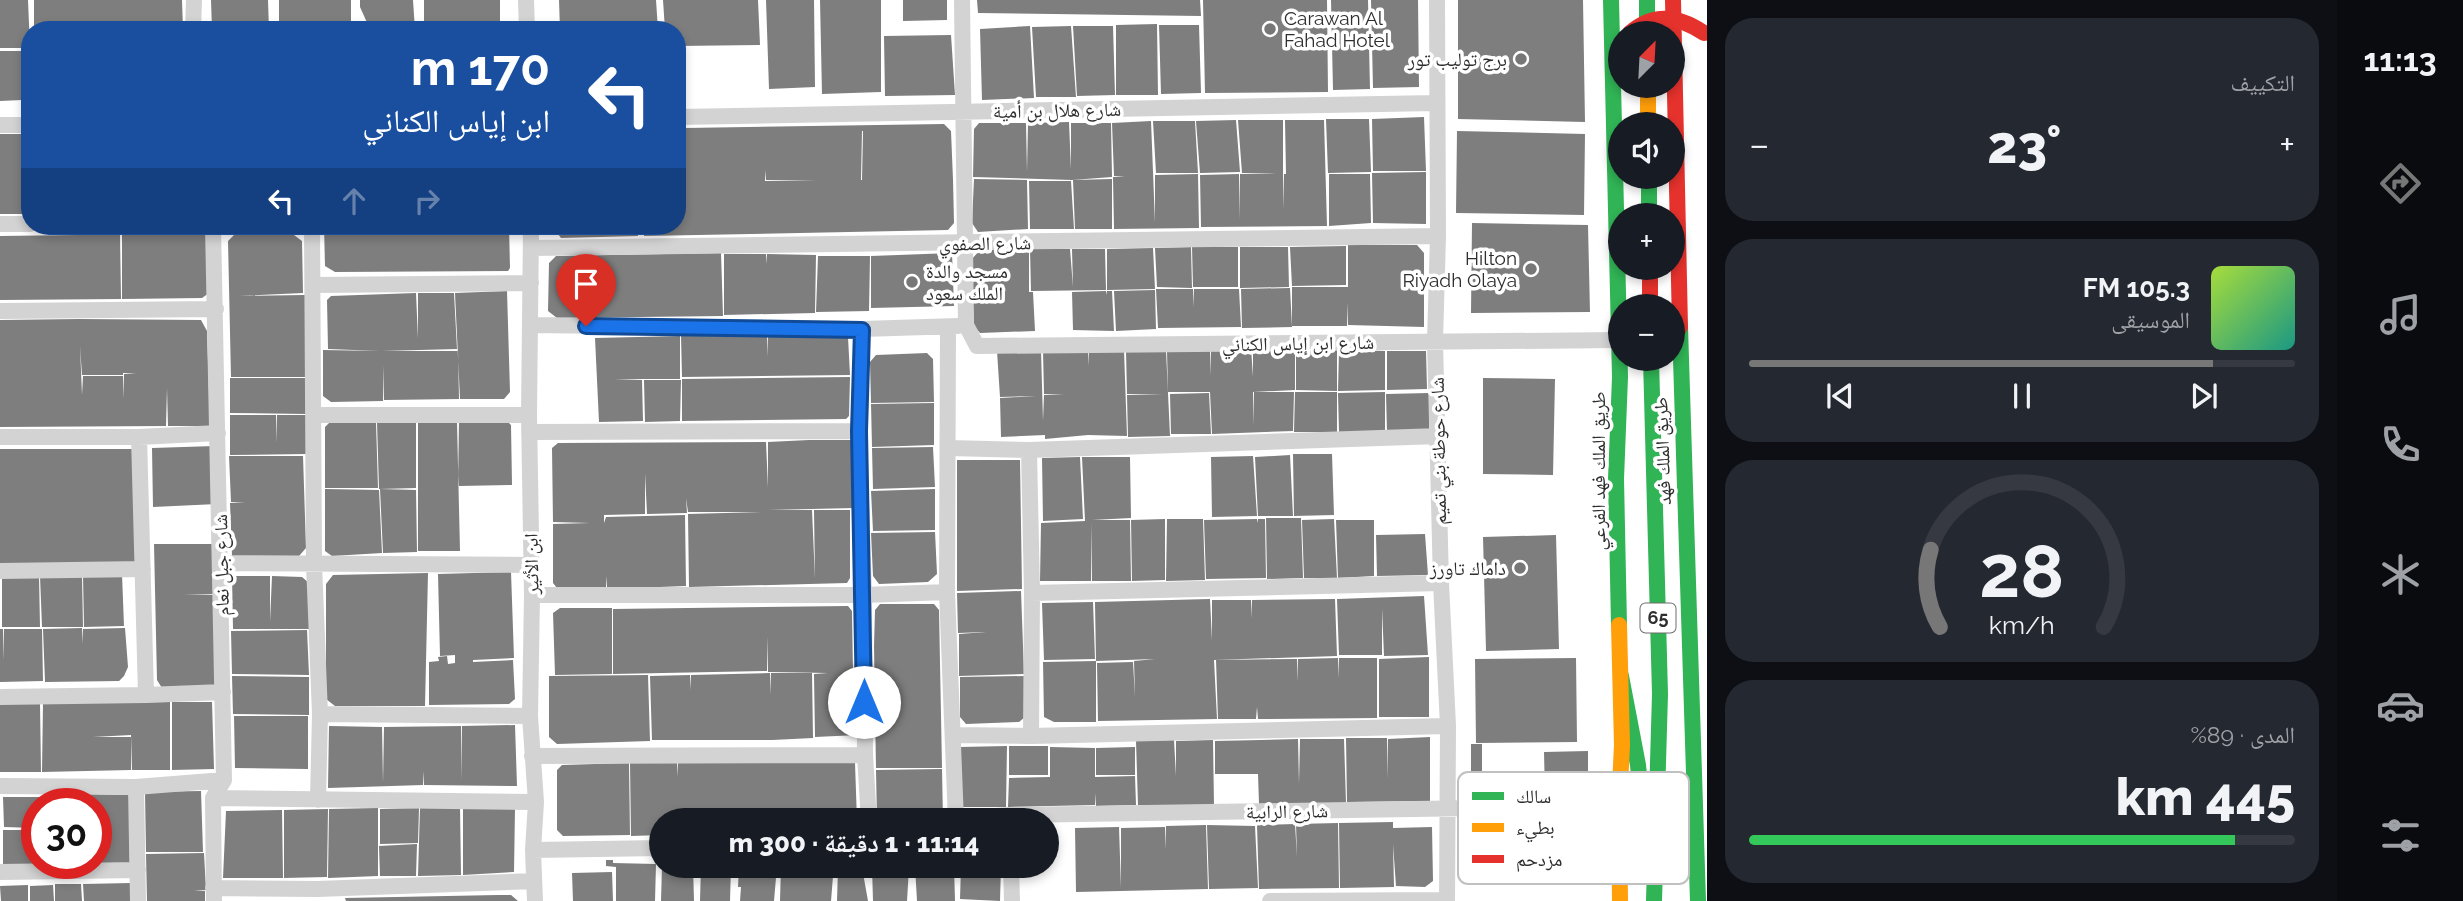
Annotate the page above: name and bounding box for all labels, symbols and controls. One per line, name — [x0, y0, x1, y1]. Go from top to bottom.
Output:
place label: Carawan Al Fahad Hotel — [1284, 7, 1391, 51]
marker: Carawan Al Fahad Hotel — [1262, 21, 1278, 37]
north arrow — [1608, 21, 1685, 98]
map controls — [1608, 21, 1685, 371]
text: 170 m — [411, 39, 550, 96]
text: 11:13 — [2363, 41, 2437, 78]
place label: برج توليب تور — [1407, 48, 1507, 71]
icon: left — [574, 49, 665, 140]
marker: برج توليب تور — [1513, 51, 1529, 67]
text: التكييف — [2230, 69, 2295, 96]
street label: شارع هلال بن أمية — [993, 98, 1121, 123]
text: ابن إياس الكناني — [362, 102, 550, 139]
button: sound — [1608, 112, 1685, 189]
text: 23° — [1987, 114, 2061, 175]
text: − — [1749, 122, 1769, 167]
text: + — [2279, 122, 2295, 167]
icon: directions — [2376, 159, 2425, 208]
icon: left — [262, 182, 300, 220]
icon: ahead — [335, 182, 373, 220]
icon: right — [408, 182, 446, 220]
button: + — [1608, 203, 1685, 280]
street label: شارع الصفوي — [939, 231, 1031, 260]
place label: Hilton Riyadh Olaya — [1403, 247, 1517, 291]
pin — [556, 254, 616, 326]
place label: مسجد والدة الملك سعود — [926, 260, 1008, 305]
marker: Hilton Riyadh Olaya — [1523, 261, 1539, 277]
icon: arrive — [567, 265, 605, 303]
text: 105.3 FM — [2083, 273, 2190, 303]
marker: مسجد والدة الملك سعود — [904, 274, 920, 290]
icon: music — [2376, 290, 2425, 339]
button: − — [1608, 294, 1685, 371]
text: الموسيقى — [2111, 306, 2190, 333]
street label: شارع ابن إياس الكناني — [1222, 331, 1375, 360]
street label: شارع حوطة بني تميم — [1426, 377, 1455, 525]
icon: previous — [1821, 377, 1859, 415]
icon: pause — [2003, 377, 2041, 415]
icon: next — [2185, 377, 2223, 415]
street label: طريق الملك فهد الفرعي — [1587, 392, 1614, 550]
street label: طريق الملك فهد — [1649, 397, 1676, 505]
icon: phone — [2376, 420, 2425, 469]
street label: شارع جبل نعام — [209, 514, 236, 616]
text: 28 — [1979, 529, 2065, 614]
street label: ابن الأثير — [519, 533, 544, 596]
icon: climate — [2376, 550, 2425, 599]
place label: داماك تاورز — [1429, 557, 1506, 580]
marker: داماك تاورز — [1512, 560, 1528, 576]
road number: 65 — [1640, 604, 1676, 632]
text: km/h — [1989, 610, 2055, 640]
position arrow — [827, 665, 901, 739]
icon: car — [2376, 681, 2425, 730]
text: المدى · 89% — [2190, 721, 2295, 748]
text: 445 km — [2116, 766, 2295, 827]
legend — [1458, 772, 1689, 884]
text: سالك — [1516, 785, 1551, 807]
speed limit sign: 30 — [21, 788, 112, 879]
street label: شارع الرابية — [1246, 799, 1328, 824]
icon: filters — [2376, 811, 2425, 860]
text: بطيء — [1516, 816, 1555, 843]
text: 11:14 · 1 دقيقة · 300 m — [729, 828, 979, 858]
text: مزدحم — [1516, 848, 1562, 872]

